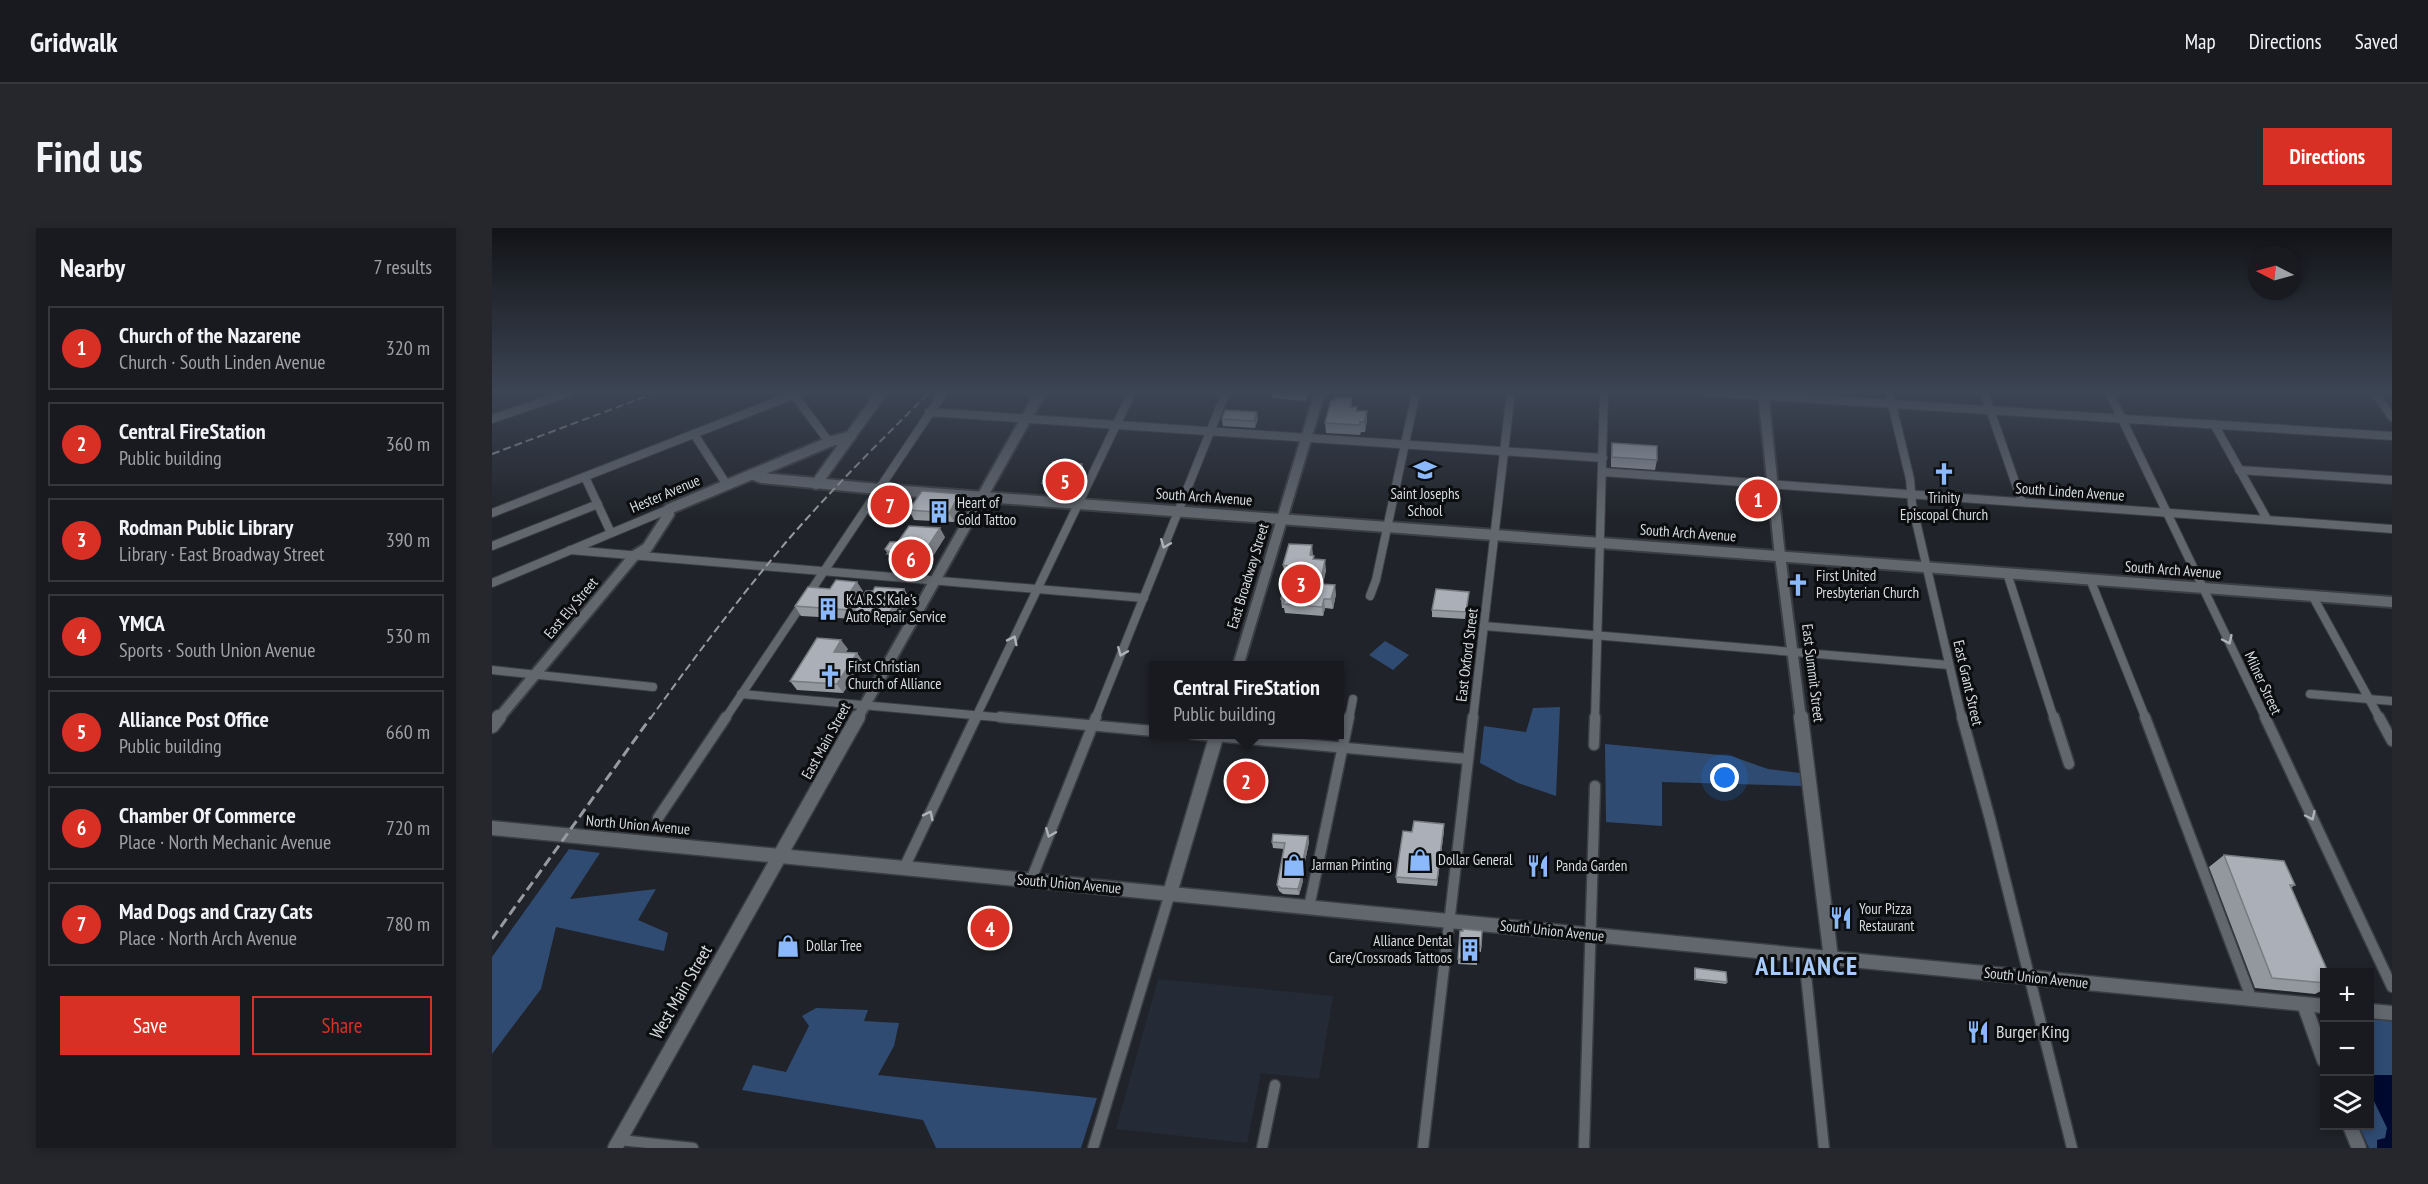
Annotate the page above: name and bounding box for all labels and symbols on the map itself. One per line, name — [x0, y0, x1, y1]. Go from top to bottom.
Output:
north arrow — [2248, 246, 2302, 300]
school or university icon: Saint Josephs School — [1412, 457, 1438, 483]
pin: 5 — [1046, 458, 1084, 504]
church icon: Trinity Episcopal Church — [1931, 461, 1957, 487]
street label: Hester Avenue — [627, 470, 703, 517]
pin: 1 — [1738, 476, 1778, 522]
street label: South Linden Avenue — [2015, 478, 2125, 505]
pin: 7 — [870, 482, 910, 528]
street label: South Arch Avenue — [1155, 484, 1253, 509]
place label: Saint Josephs School — [1390, 484, 1460, 520]
place label: Trinity Episcopal Church — [1900, 488, 1988, 524]
place label: Heart of Gold Tattoo — [957, 493, 1016, 529]
building icon: Heart of Gold Tattoo — [926, 499, 952, 525]
street label: South Arch Avenue — [1639, 520, 1737, 545]
street label: East Broadway Street — [1222, 521, 1273, 631]
pin: 6 — [892, 536, 930, 582]
one-way arrow — [1160, 538, 1172, 549]
street label: South Arch Avenue — [2124, 557, 2222, 582]
pin: 3 — [1282, 562, 1320, 606]
place label: First United Presbyterian Church — [1816, 566, 1919, 602]
church icon: First United Presbyterian Church — [1785, 572, 1811, 598]
street label: East Ely Street — [539, 573, 602, 642]
place label: K.A.R.S. Kale's Auto Repair Service — [846, 590, 946, 626]
building icon: K.A.R.S. Kale's Auto Repair Service — [815, 596, 841, 622]
street label: East Oxford Street — [1451, 607, 1482, 703]
street label: East Summit Street — [1798, 623, 1829, 723]
one-way arrow — [2221, 633, 2233, 644]
one-way arrow — [1006, 635, 1018, 646]
street label: East Grant Street — [1949, 638, 1988, 728]
one-way arrow — [1117, 646, 1129, 657]
street label: Milner Street — [2241, 648, 2286, 717]
place label: First Christian Church of Alliance — [848, 657, 941, 693]
church icon: First Christian Church of Alliance — [817, 663, 843, 689]
street label: East Main Street — [797, 699, 854, 782]
pin: 2 — [1226, 758, 1266, 804]
your location — [1710, 763, 1739, 792]
street label: North Union Avenue — [585, 810, 691, 839]
one-way arrow — [2304, 810, 2316, 821]
one-way arrow — [921, 811, 933, 822]
one-way arrow — [1045, 827, 1057, 838]
shop icon: Dollar General — [1407, 847, 1433, 873]
place label: Dollar General — [1438, 850, 1513, 869]
shop icon: Jarman Printing — [1281, 852, 1307, 878]
restaurant icon: Panda Garden — [1525, 853, 1551, 879]
place label: Jarman Printing — [1311, 855, 1392, 874]
place label: Panda Garden — [1556, 856, 1627, 875]
street label: South Union Avenue — [1016, 869, 1122, 898]
place label: Your Pizza Restaurant — [1859, 899, 1914, 935]
restaurant icon: Your Pizza Restaurant — [1828, 905, 1854, 931]
pin: 4 — [970, 906, 1010, 950]
street label: South Union Avenue — [1499, 916, 1605, 945]
place label: Alliance Dental Care/Crossroads Tattoos — [1329, 931, 1452, 967]
shop icon: Dollar Tree — [775, 933, 801, 959]
place label: Dollar Tree — [806, 936, 862, 955]
building icon: Alliance Dental Care/Crossroads Tattoos — [1457, 937, 1483, 963]
street label: West Main Street — [644, 940, 717, 1043]
district label: ALLIANCE — [1754, 949, 1859, 982]
street label: South Union Avenue — [1983, 963, 2089, 992]
restaurant icon: Burger King — [1965, 1019, 1991, 1045]
place label: Burger King — [1996, 1020, 2070, 1043]

